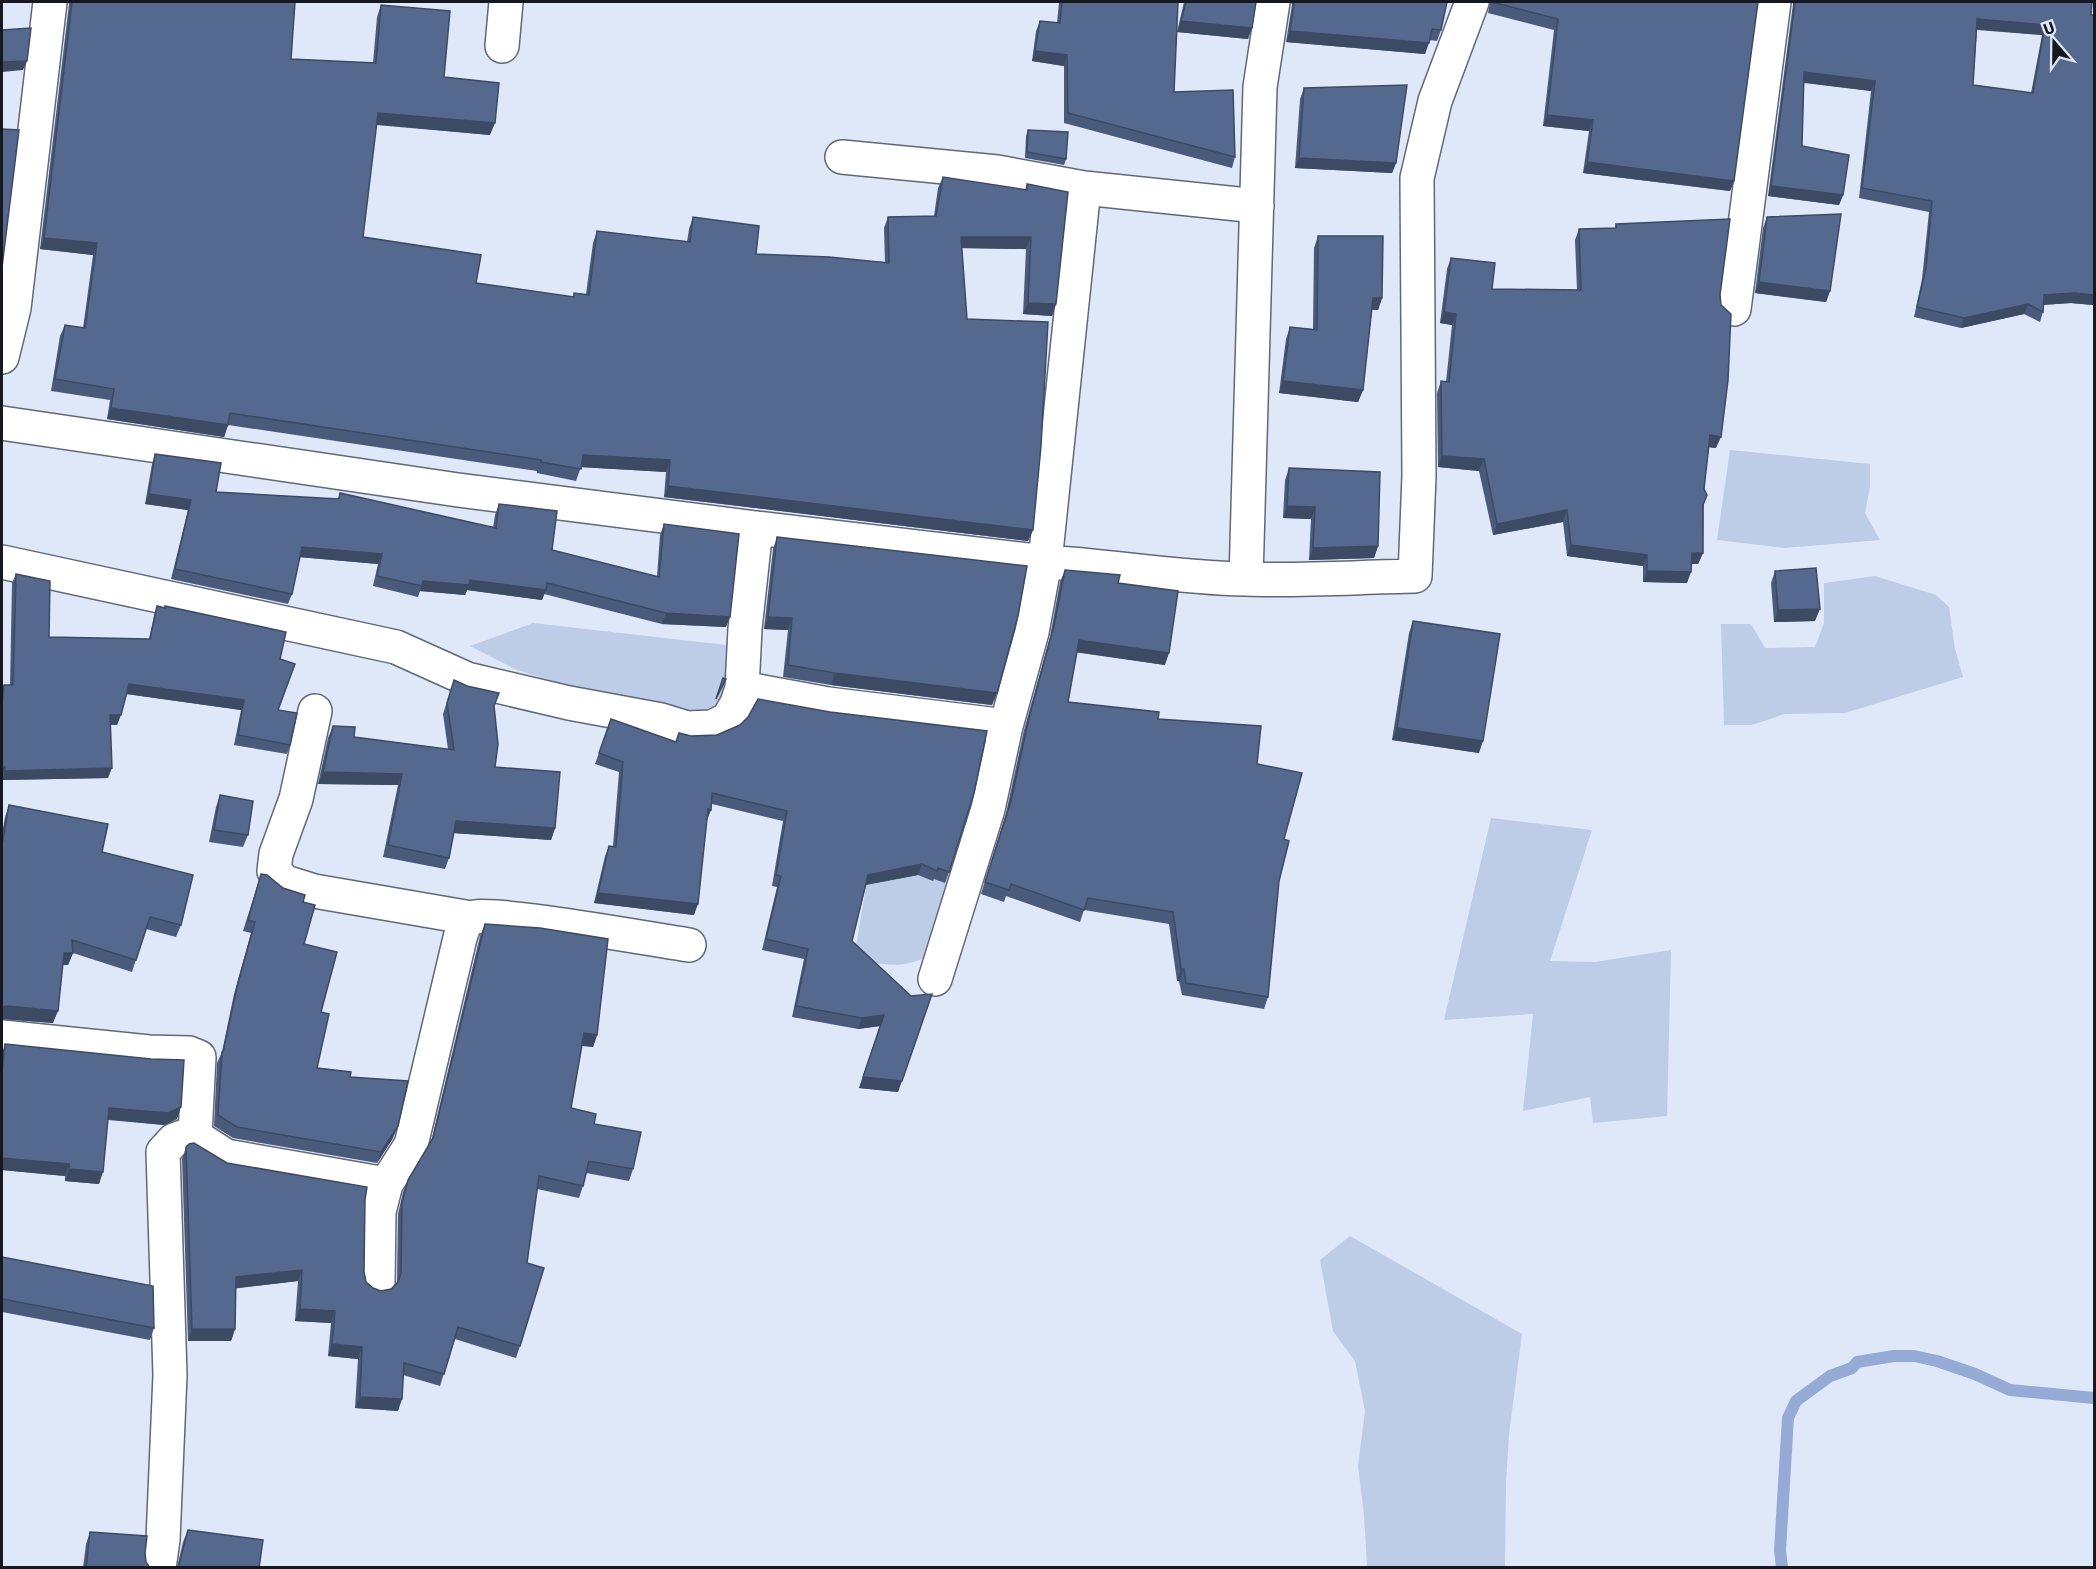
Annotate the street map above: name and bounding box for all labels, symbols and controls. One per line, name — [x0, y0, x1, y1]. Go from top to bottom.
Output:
north arrow — [2024, 12, 2084, 72]
text: U — [2041, 18, 2057, 39]

